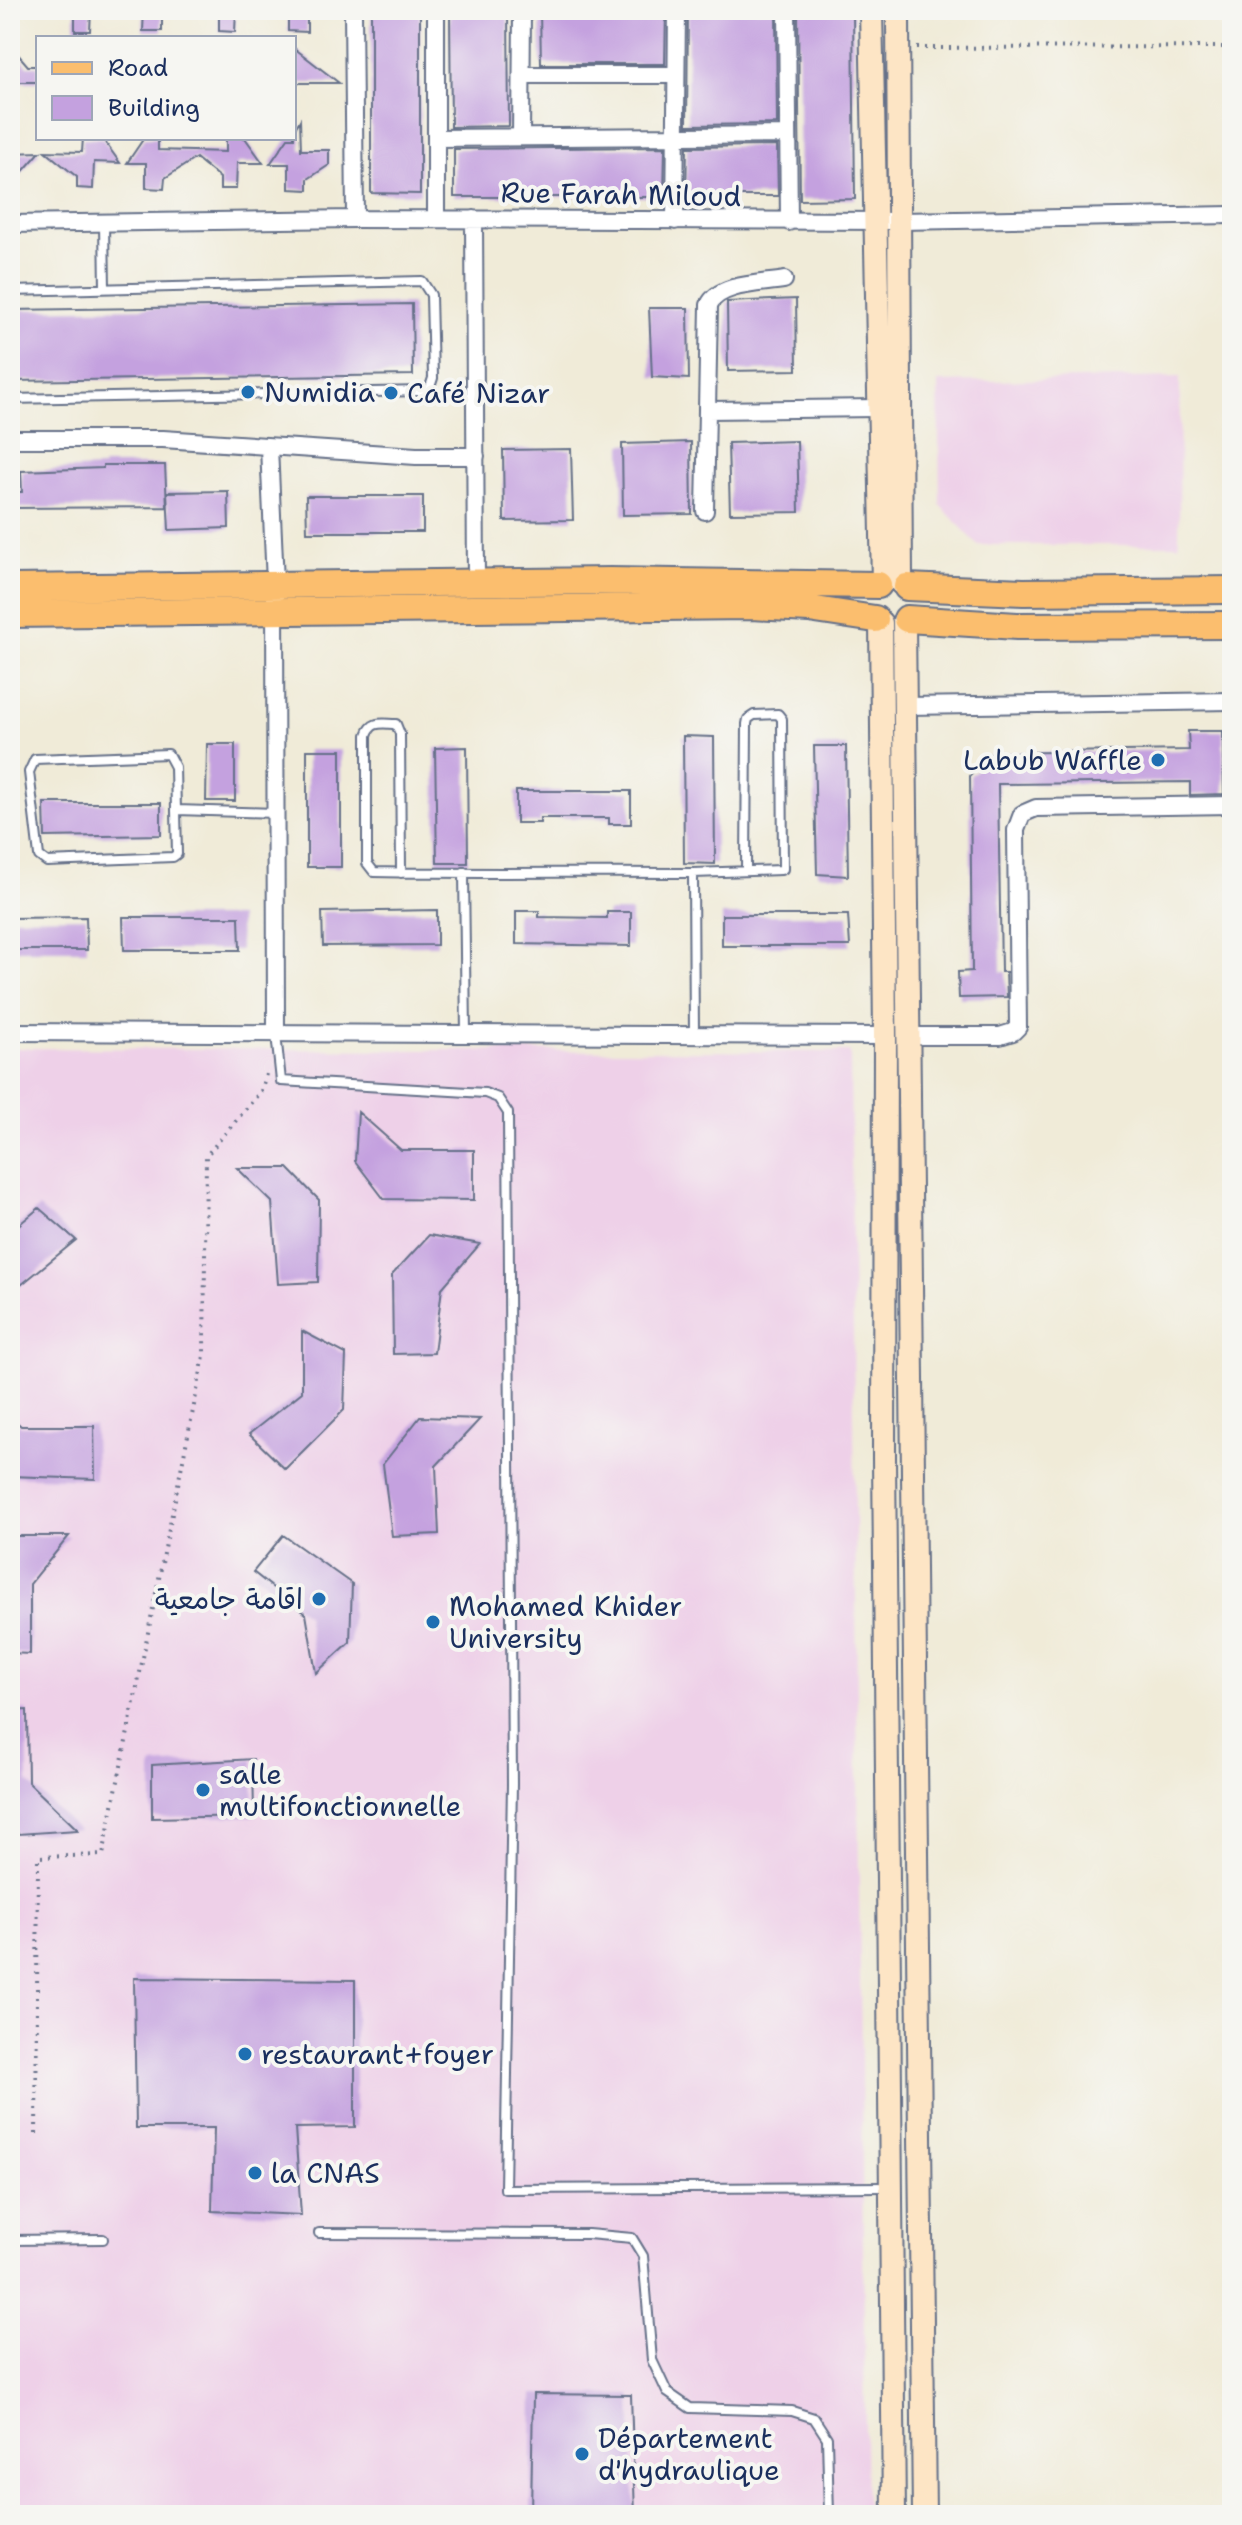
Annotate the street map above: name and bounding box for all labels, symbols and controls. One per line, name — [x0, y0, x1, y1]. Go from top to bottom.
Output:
legend — [36, 36, 296, 140]
text: Road — [108, 52, 168, 84]
text: Building — [108, 92, 200, 124]
street label: Rue Farah Miloud — [500, 173, 742, 215]
place label: Numidia — [264, 373, 375, 411]
place label: Café Nizar — [407, 374, 550, 412]
marker: Numidia — [239, 383, 257, 401]
marker: Café Nizar — [382, 384, 400, 402]
place label: Labub Waffle — [963, 741, 1142, 779]
marker: Labub Waffle — [1149, 751, 1167, 769]
place label: اقامة جامعية — [155, 1580, 303, 1618]
place label: Mohamed Khider University — [449, 1587, 682, 1657]
marker: اقامة جامعية — [310, 1590, 328, 1608]
marker: Mohamed Khider University — [424, 1613, 442, 1631]
place label: salle multifonctionnelle — [219, 1755, 461, 1825]
marker: salle multifonctionnelle — [194, 1781, 212, 1799]
place label: restaurant+foyer — [261, 2035, 494, 2073]
marker: restaurant+foyer — [236, 2045, 254, 2063]
place label: la CNAS — [271, 2154, 380, 2192]
marker: la CNAS — [246, 2164, 264, 2182]
place label: Département d'hydraulique — [598, 2419, 780, 2489]
marker: Département d'hydraulique — [573, 2445, 591, 2463]

